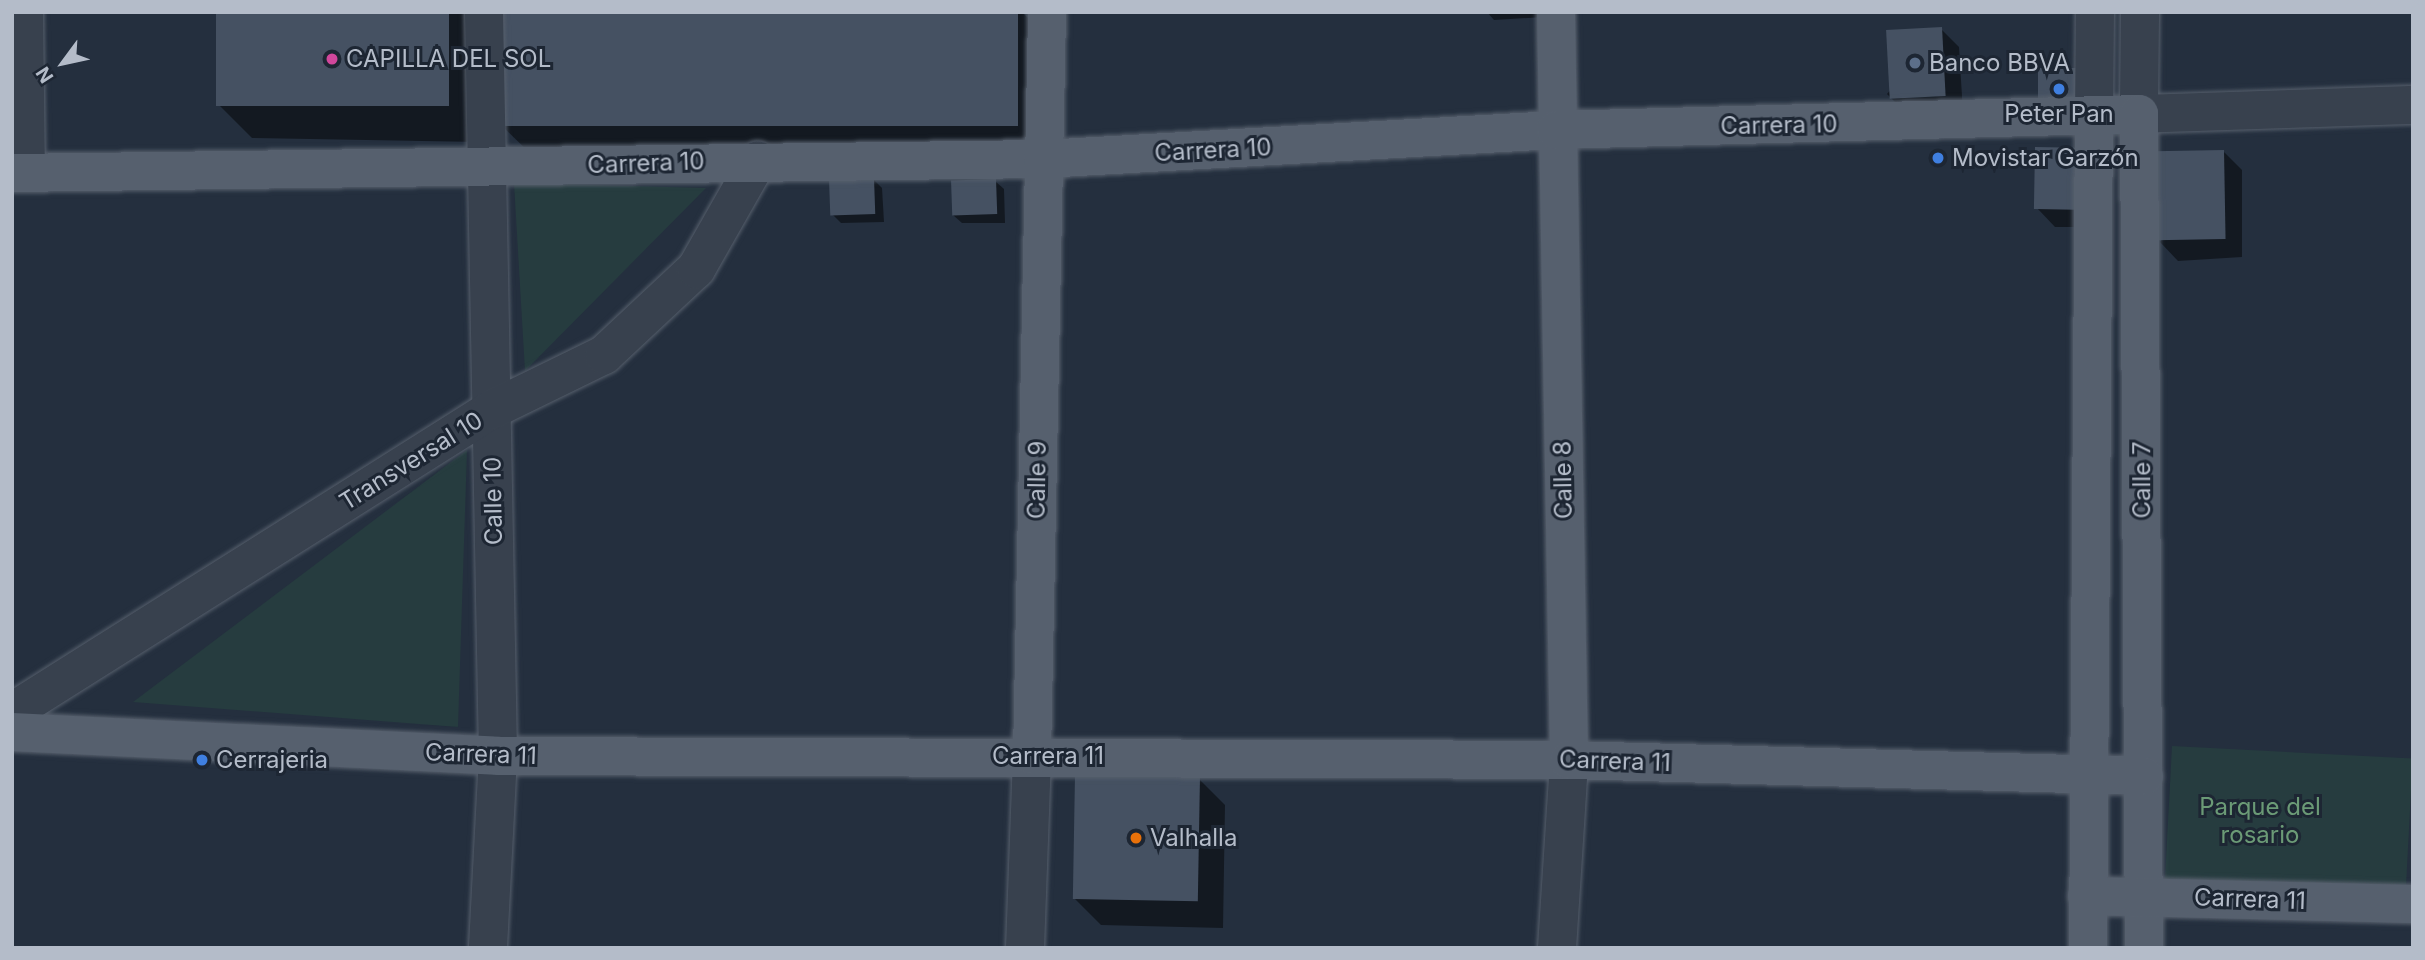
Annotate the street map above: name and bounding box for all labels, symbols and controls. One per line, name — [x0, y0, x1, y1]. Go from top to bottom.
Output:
north arrow — [28, 28, 98, 98]
place label: CAPILLA DEL SOL — [346, 45, 551, 73]
place label: Banco BBVA — [1929, 49, 2070, 77]
marker: CAPILLA DEL SOL — [324, 51, 340, 67]
marker: Banco BBVA — [1907, 55, 1923, 71]
text: N — [31, 62, 59, 87]
marker: Peter Pan — [2051, 81, 2067, 97]
place label: Peter Pan — [2004, 100, 2114, 128]
street label: Carrera 10 — [1720, 110, 1838, 140]
street label: Carrera 10 — [1154, 133, 1272, 167]
place label: Movistar Garzón — [1952, 144, 2139, 172]
street label: Carrera 10 — [587, 147, 705, 179]
marker: Movistar Garzón — [1930, 150, 1946, 166]
street label: Transversal 10 — [334, 406, 488, 516]
street label: Calle 9 — [1022, 441, 1052, 519]
street label: Calle 8 — [1548, 441, 1578, 519]
street label: Calle 7 — [2128, 442, 2156, 518]
street label: Calle 10 — [478, 457, 508, 545]
street label: Carrera 11 — [425, 738, 537, 770]
street label: Carrera 11 — [992, 742, 1104, 770]
street label: Carrera 11 — [1559, 745, 1671, 777]
place label: Cerrajeria — [216, 746, 328, 774]
marker: Cerrajeria — [194, 752, 210, 768]
park label: Parque del rosario — [2199, 793, 2321, 849]
place label: Valhalla — [1150, 824, 1237, 852]
marker: Valhalla — [1128, 830, 1144, 846]
street label: Carrera 11 — [2194, 883, 2306, 915]

